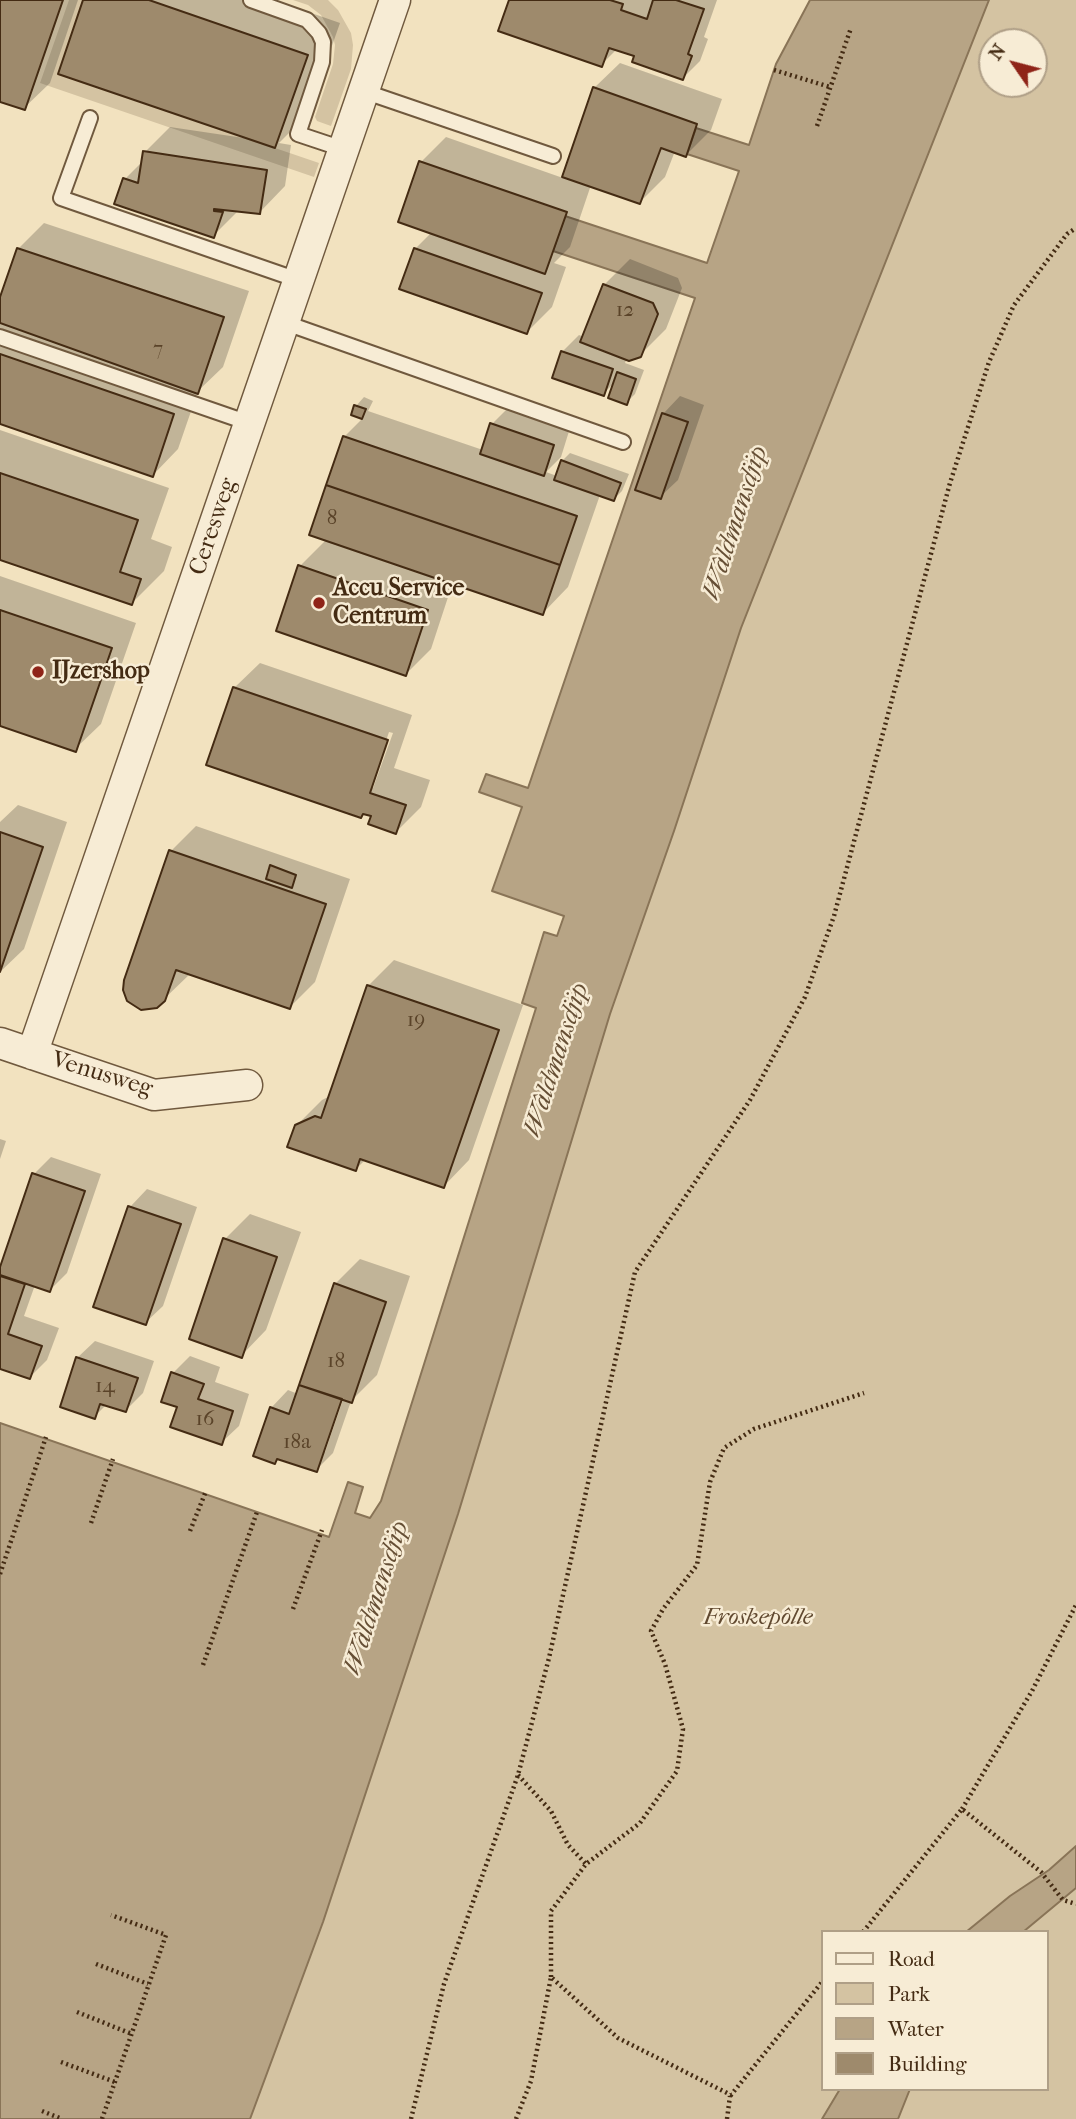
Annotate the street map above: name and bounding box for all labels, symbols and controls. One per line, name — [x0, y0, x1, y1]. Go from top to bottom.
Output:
north arrow — [978, 28, 1048, 98]
text: N — [984, 40, 1011, 64]
house number: 12 — [616, 298, 634, 324]
house number: 7 — [153, 337, 163, 363]
water label: Wâldmansdjip — [696, 442, 776, 604]
street label: Ceresweg — [184, 475, 244, 579]
house number: 8 — [327, 506, 337, 532]
place label: Accu Service Centrum — [333, 575, 464, 631]
marker: Accu Service Centrum — [311, 595, 327, 611]
place label: IJzershop — [52, 658, 150, 686]
marker: IJzershop — [30, 664, 46, 680]
water label: Wâldmansdjip — [517, 979, 597, 1141]
house number: 19 — [407, 1008, 425, 1034]
street label: Venusweg — [48, 1046, 156, 1104]
house number: 18 — [327, 1349, 345, 1375]
house number: 14 — [95, 1374, 115, 1400]
house number: 16 — [196, 1407, 214, 1433]
house number: 18a — [283, 1430, 311, 1456]
water label: Wâldmansdjip — [337, 1517, 417, 1679]
park label: Froskepôlle — [704, 1604, 812, 1632]
legend — [820, 1930, 1048, 2091]
text: Road — [888, 1947, 935, 1971]
text: Park — [888, 1982, 930, 2006]
text: Water — [888, 2017, 944, 2041]
text: Building — [888, 2052, 966, 2076]

